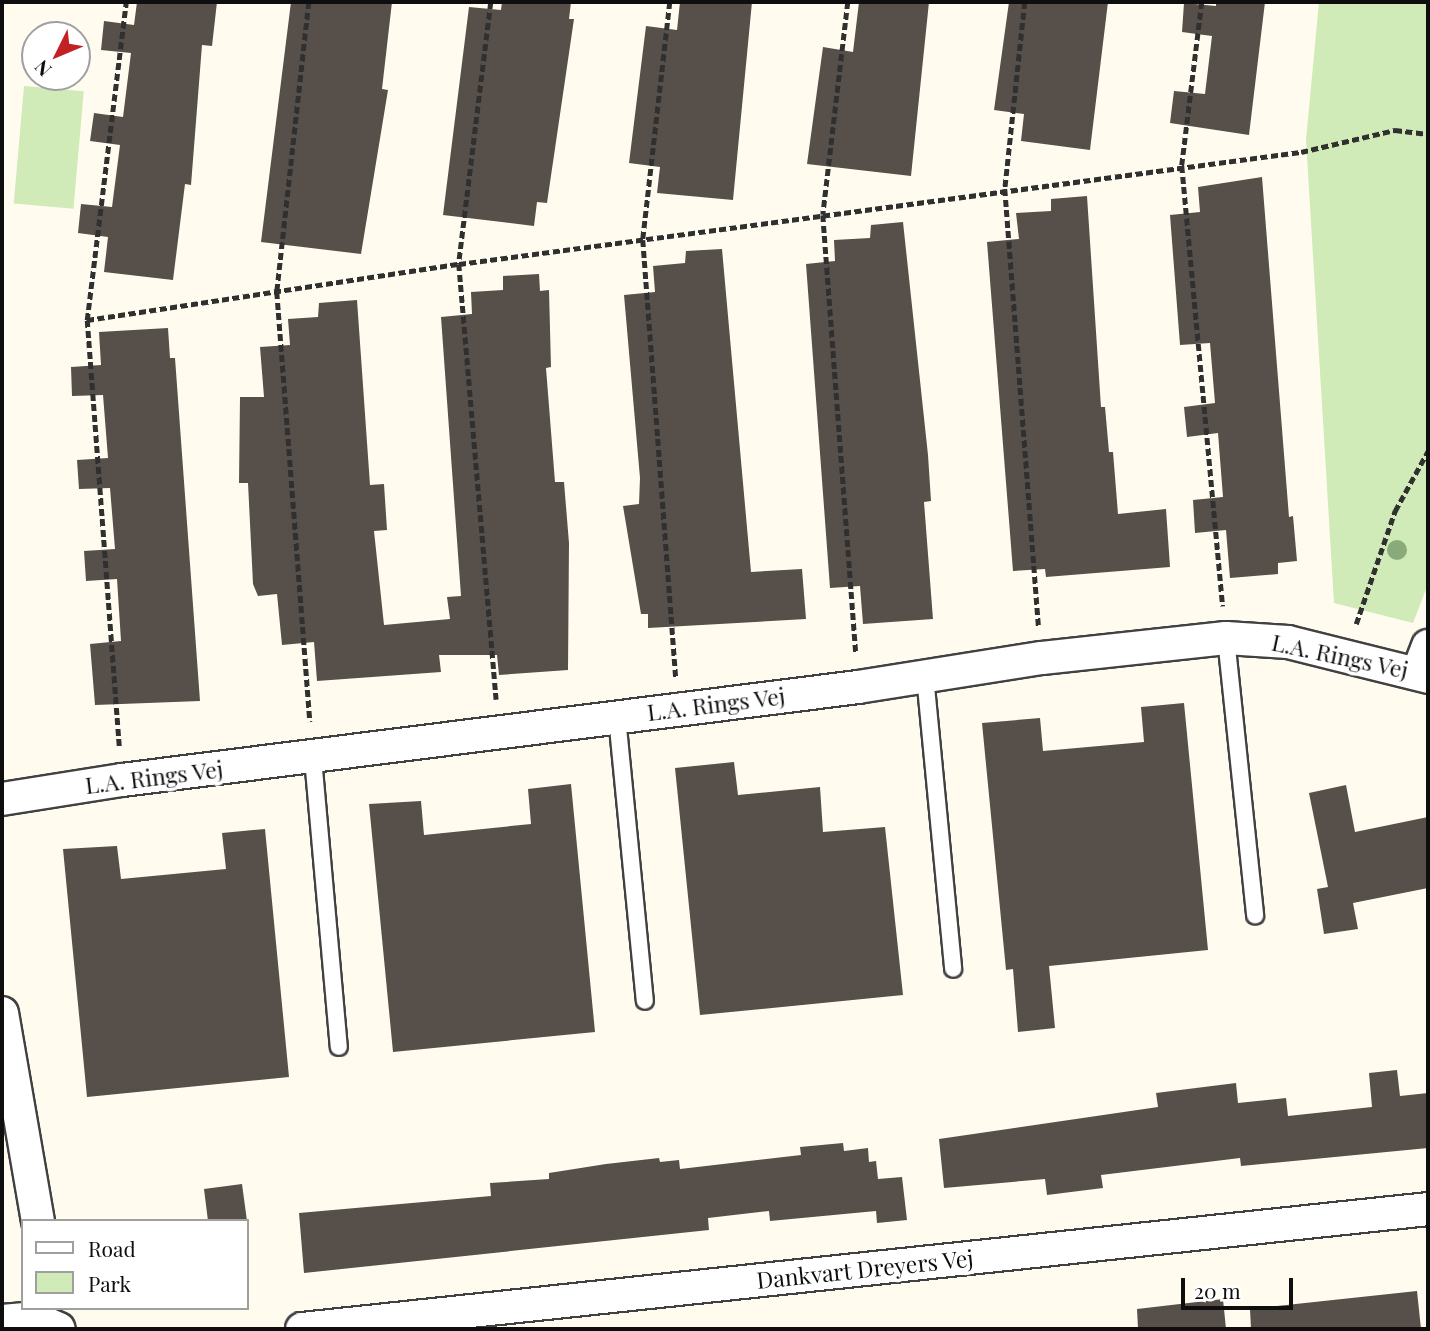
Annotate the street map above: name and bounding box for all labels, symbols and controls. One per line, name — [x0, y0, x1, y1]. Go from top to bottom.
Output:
north arrow — [21, 21, 91, 91]
text: N — [28, 55, 56, 83]
street label: L.A. Rings Vej — [1269, 628, 1411, 684]
street label: L.A. Rings Vej — [645, 682, 787, 726]
street label: L.A. Rings Vej — [83, 755, 225, 799]
legend — [21, 1219, 248, 1310]
text: Road — [88, 1234, 136, 1262]
street label: Dankvart Dreyers Vej — [755, 1244, 975, 1294]
scale bar — [1185, 1264, 1297, 1308]
text: Park — [88, 1269, 131, 1297]
text: 20 m — [1194, 1276, 1241, 1304]

